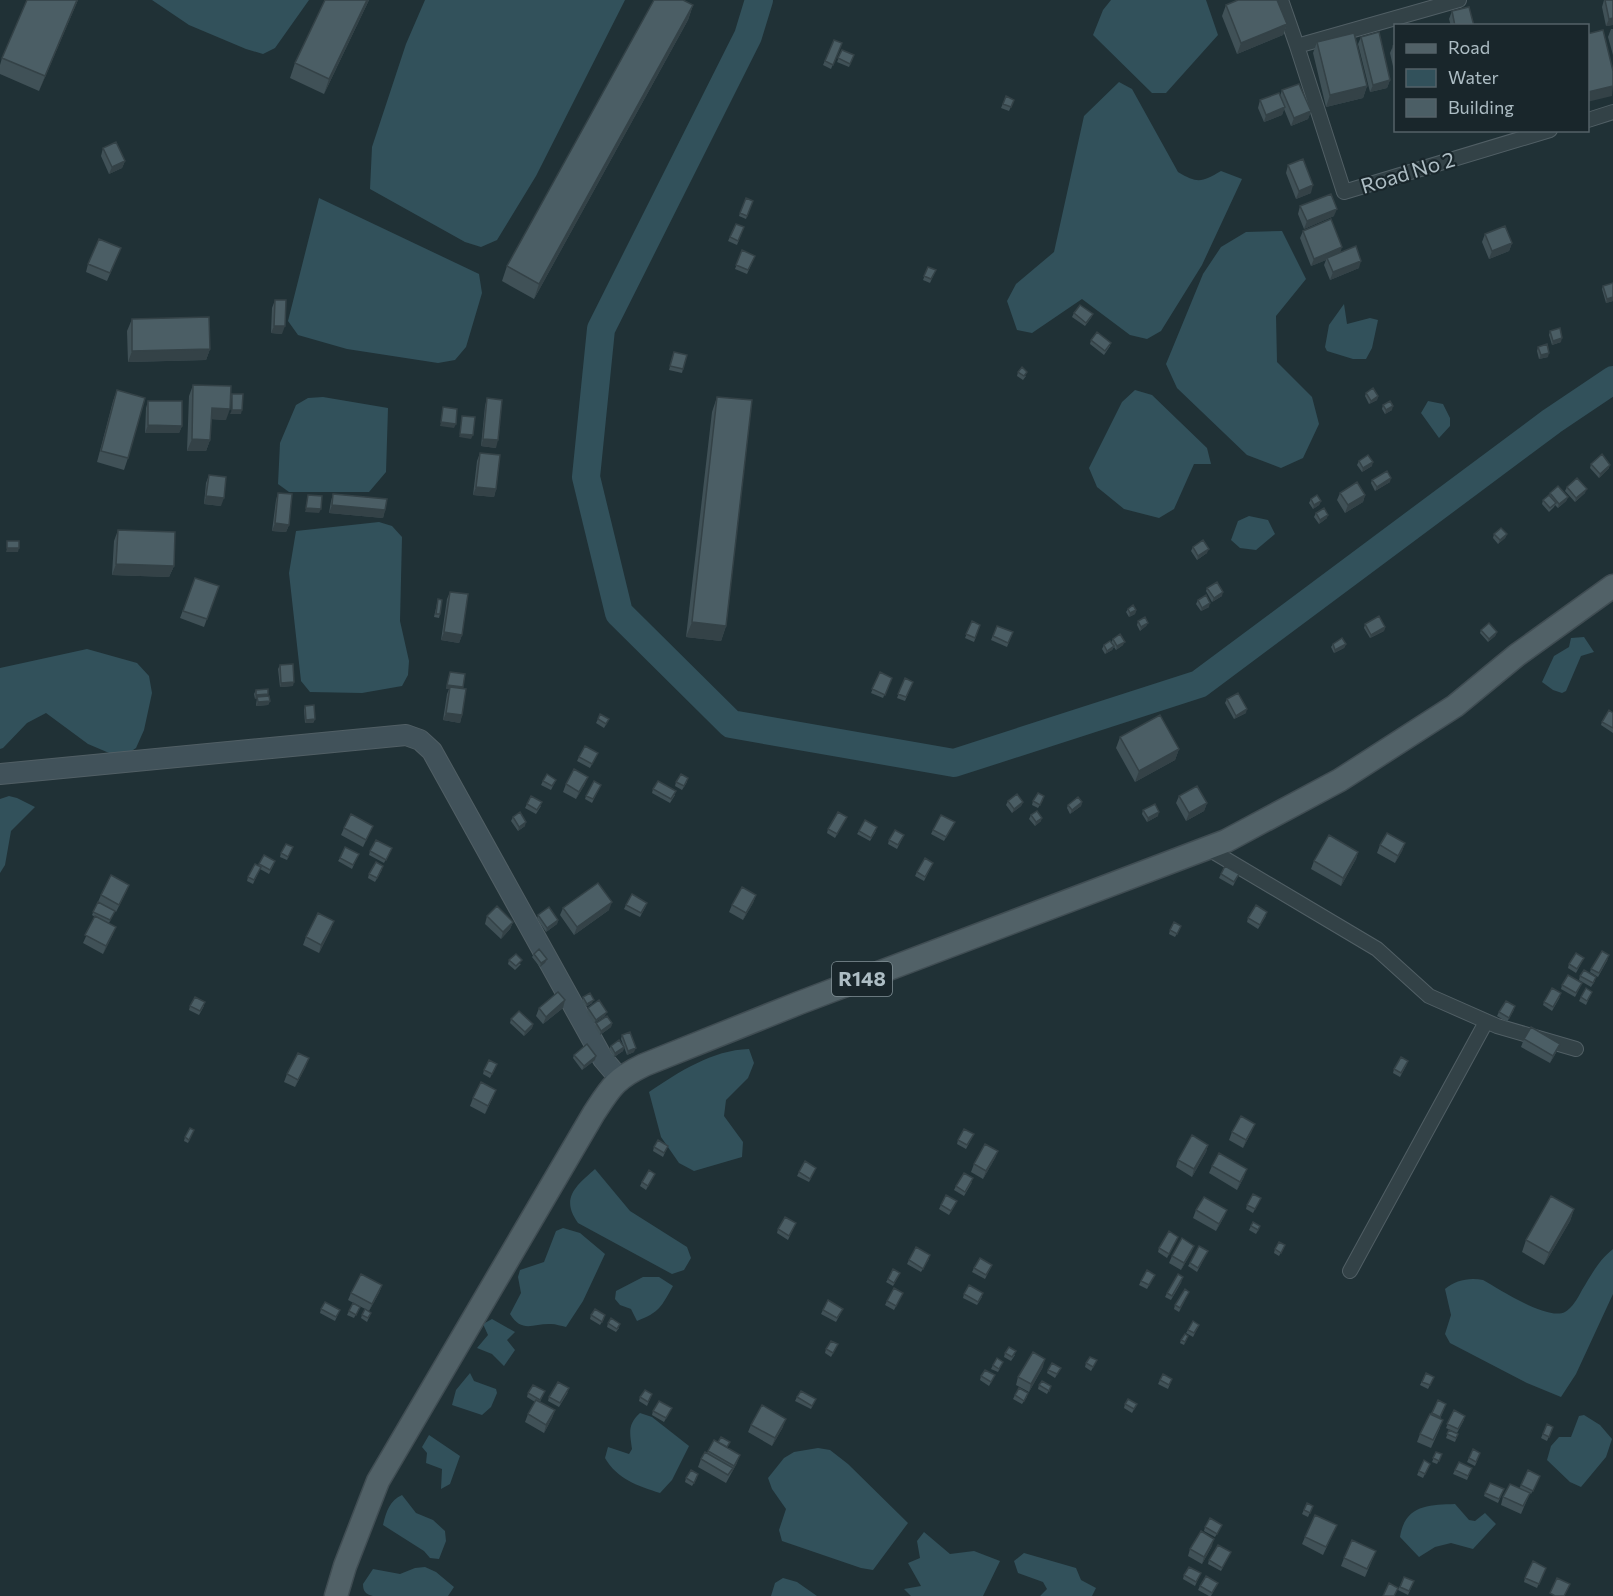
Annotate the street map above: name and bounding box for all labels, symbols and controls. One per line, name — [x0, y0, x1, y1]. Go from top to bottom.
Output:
legend — [1394, 24, 1589, 132]
text: Road — [1448, 36, 1490, 58]
text: Water — [1448, 66, 1499, 88]
text: Building — [1448, 96, 1514, 118]
street label: Road No 2 — [1357, 145, 1458, 198]
road number: R148 — [832, 962, 892, 996]

